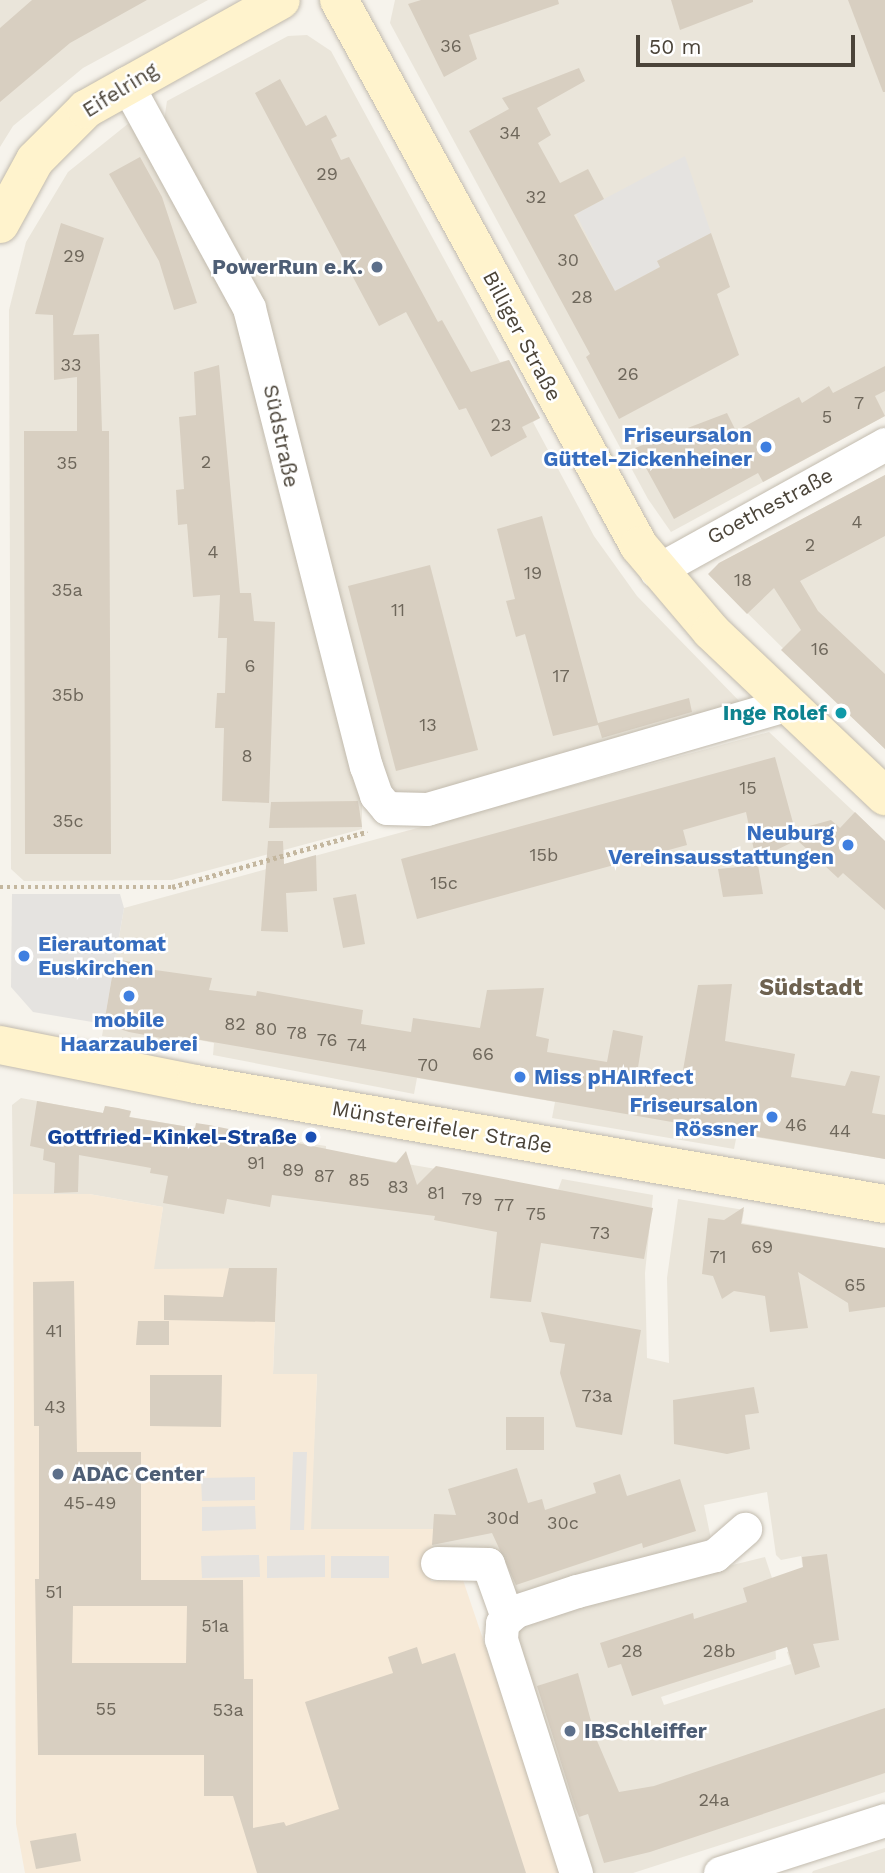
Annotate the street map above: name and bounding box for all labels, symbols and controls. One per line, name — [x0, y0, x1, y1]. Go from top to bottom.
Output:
scale bar — [640, 21, 859, 65]
text: 50 m — [649, 34, 701, 59]
house number: 36 — [440, 35, 462, 57]
street label: Eifelring — [78, 57, 162, 123]
house number: 34 — [499, 122, 521, 144]
house number: 29 — [316, 163, 338, 185]
house number: 32 — [526, 186, 546, 208]
house number: 29 — [63, 245, 85, 267]
house number: 30 — [557, 249, 579, 271]
place label: PowerRun e.K. — [212, 254, 363, 280]
marker: PowerRun e.K. — [369, 259, 385, 275]
street label: Billiger Straße — [477, 266, 567, 406]
house number: 28 — [571, 286, 593, 308]
house number: 33 — [61, 354, 81, 376]
house number: 26 — [617, 363, 639, 385]
street label: Südstraße — [258, 382, 304, 490]
house number: 7 — [854, 392, 864, 414]
house number: 5 — [822, 406, 832, 428]
house number: 23 — [491, 414, 511, 436]
place label: Friseursalon Güttel-Zickenheiner — [543, 422, 752, 472]
marker: Friseursalon Güttel-Zickenheiner — [758, 439, 774, 455]
house number: 2 — [201, 451, 211, 473]
house number: 35 — [57, 452, 77, 474]
street label: Goethestraße — [703, 462, 837, 550]
house number: 4 — [852, 511, 862, 533]
house number: 2 — [805, 534, 815, 556]
house number: 4 — [208, 541, 218, 563]
house number: 19 — [524, 562, 542, 584]
house number: 18 — [734, 569, 752, 591]
house number: 35a — [51, 579, 83, 601]
house number: 11 — [391, 599, 405, 621]
house number: 16 — [811, 638, 829, 660]
house number: 6 — [245, 655, 255, 677]
house number: 17 — [552, 665, 570, 687]
house number: 35b — [52, 684, 84, 706]
place label: Inge Rolef — [723, 700, 827, 726]
marker: Inge Rolef — [833, 705, 849, 721]
house number: 13 — [419, 714, 437, 736]
house number: 8 — [241, 745, 253, 767]
house number: 15 — [739, 777, 757, 799]
house number: 35c — [52, 810, 84, 832]
place label: Neuburg Vereinsausstattungen — [608, 820, 834, 870]
marker: Neuburg Vereinsausstattungen — [840, 837, 856, 853]
house number: 15b — [530, 844, 558, 866]
house number: 15c — [430, 872, 458, 894]
place label: Eierautomat Euskirchen — [38, 931, 166, 981]
marker: Eierautomat Euskirchen — [16, 948, 32, 964]
district label: Südstadt — [759, 974, 863, 1002]
marker: mobile Haarzauberei — [121, 988, 137, 1004]
place label: mobile Haarzauberei — [60, 1007, 198, 1057]
house number: 82 — [224, 1013, 246, 1035]
house number: 80 — [255, 1018, 277, 1040]
house number: 78 — [287, 1022, 307, 1044]
house number: 76 — [317, 1029, 337, 1051]
house number: 74 — [347, 1034, 367, 1056]
house number: 66 — [472, 1043, 494, 1065]
house number: 70 — [418, 1054, 438, 1076]
place label: Miss pHAIRfect — [534, 1064, 693, 1090]
marker: Miss pHAIRfect — [512, 1069, 528, 1085]
place label: Friseursalon Rössner — [629, 1092, 758, 1142]
street label: Münstereifeler Straße — [330, 1095, 554, 1159]
marker: Friseursalon Rössner — [764, 1109, 780, 1125]
house number: 46 — [785, 1114, 807, 1136]
house number: 44 — [829, 1120, 851, 1142]
place label: Gottfried-Kinkel-Straße — [47, 1124, 297, 1150]
marker: Gottfried-Kinkel-Straße — [303, 1129, 319, 1145]
house number: 91 — [247, 1152, 265, 1174]
house number: 89 — [282, 1159, 304, 1181]
house number: 87 — [314, 1165, 334, 1187]
house number: 85 — [348, 1169, 370, 1191]
house number: 83 — [387, 1176, 409, 1198]
house number: 81 — [427, 1182, 445, 1204]
house number: 79 — [461, 1188, 483, 1210]
house number: 77 — [494, 1194, 514, 1216]
house number: 75 — [526, 1203, 546, 1225]
house number: 73 — [590, 1222, 610, 1244]
house number: 69 — [751, 1236, 773, 1258]
house number: 71 — [709, 1246, 727, 1268]
house number: 65 — [844, 1274, 866, 1296]
house number: 41 — [45, 1320, 63, 1342]
house number: 73a — [582, 1385, 612, 1407]
house number: 43 — [44, 1396, 66, 1418]
place label: ADAC Center — [72, 1461, 205, 1487]
marker: ADAC Center — [50, 1466, 66, 1482]
house number: 45-49 — [64, 1492, 116, 1514]
house number: 30d — [487, 1507, 519, 1529]
house number: 30c — [547, 1512, 579, 1534]
house number: 51 — [45, 1581, 63, 1603]
house number: 51a — [201, 1615, 229, 1637]
house number: 28 — [621, 1640, 643, 1662]
house number: 28b — [703, 1640, 735, 1662]
house number: 55 — [96, 1698, 116, 1720]
house number: 53a — [212, 1699, 244, 1721]
place label: IBSchleiffer — [584, 1718, 707, 1744]
marker: IBSchleiffer — [562, 1723, 578, 1739]
house number: 24a — [698, 1789, 730, 1811]

